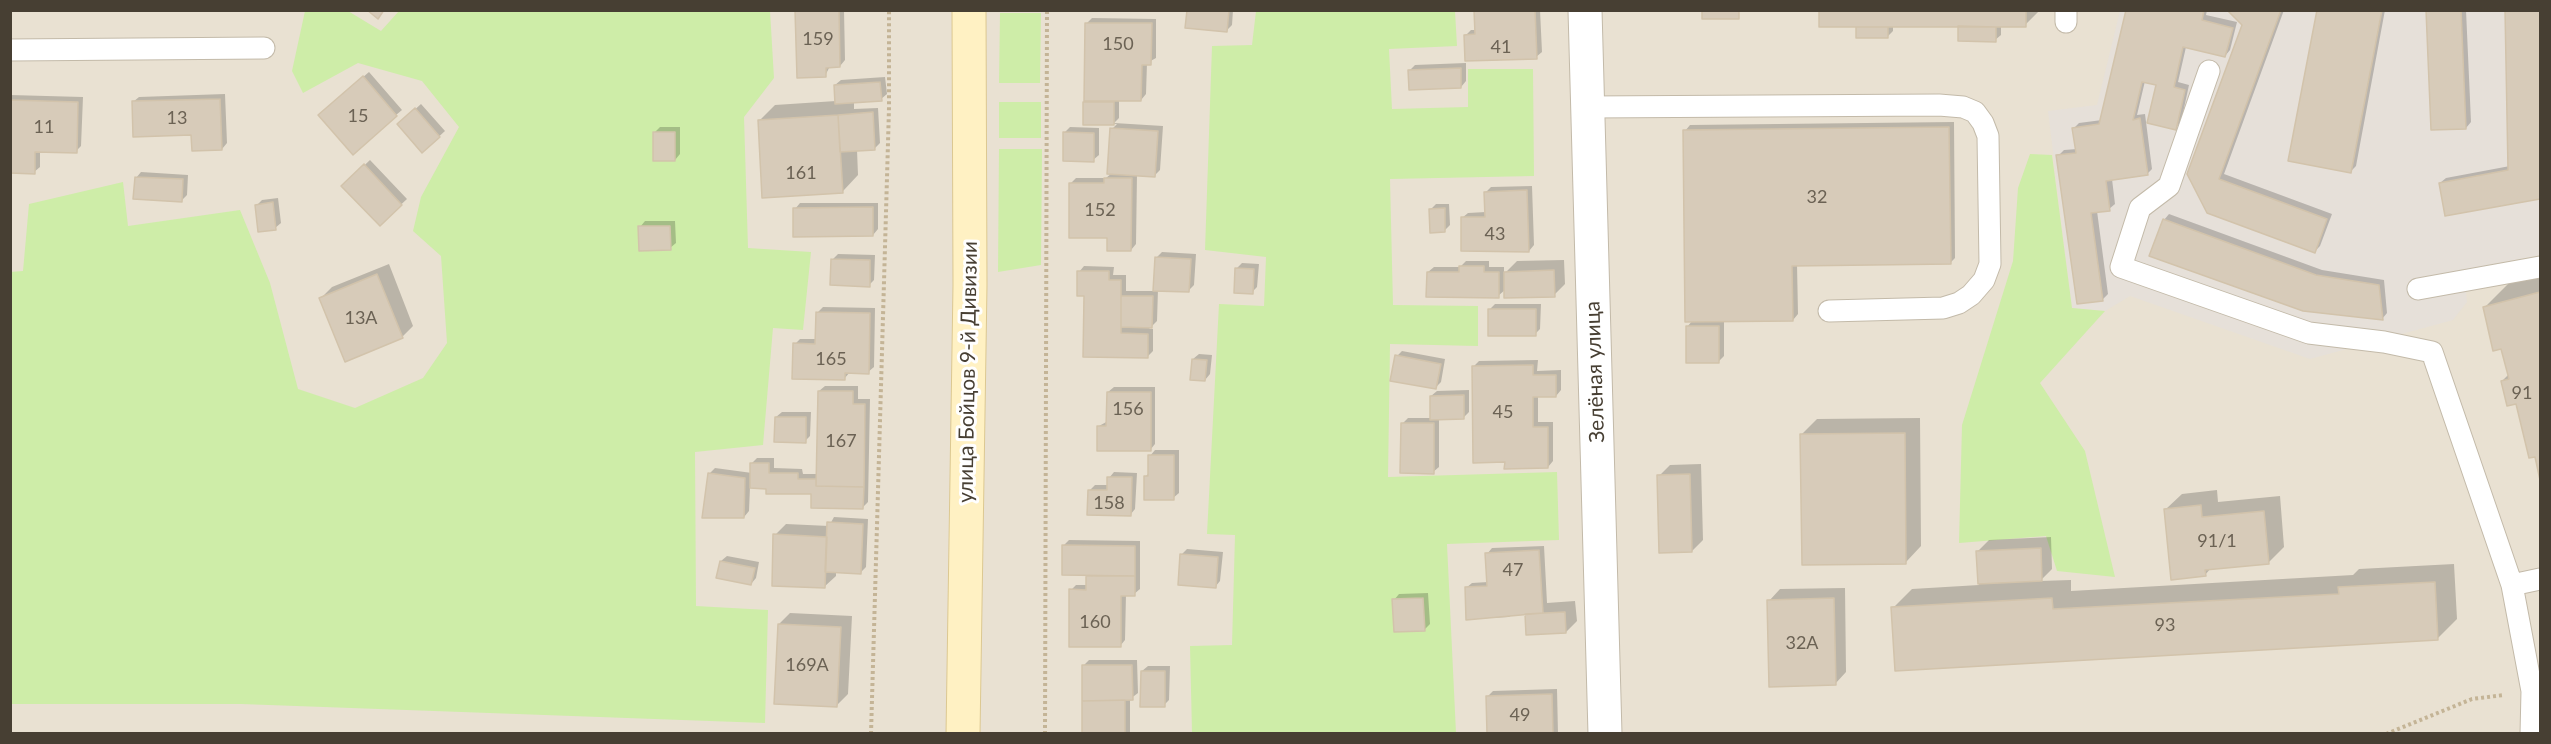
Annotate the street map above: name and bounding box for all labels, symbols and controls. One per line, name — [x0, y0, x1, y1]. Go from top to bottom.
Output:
house number: 159 — [802, 28, 834, 50]
house number: 150 — [1102, 33, 1134, 55]
house number: 41 — [1491, 36, 1511, 58]
house number: 15 — [348, 105, 368, 127]
house number: 13 — [167, 107, 187, 129]
house number: 11 — [34, 116, 54, 138]
house number: 161 — [785, 162, 817, 184]
house number: 32 — [1807, 186, 1827, 208]
house number: 152 — [1084, 199, 1116, 221]
house number: 43 — [1485, 223, 1505, 245]
street label: улица Бойцов 9-й Дивизии — [953, 241, 983, 503]
street label: Зелёная улица — [1580, 301, 1610, 443]
house number: 13А — [344, 307, 378, 329]
house number: 165 — [815, 348, 847, 370]
house number: 91 — [2512, 382, 2532, 404]
house number: 156 — [1112, 398, 1144, 420]
house number: 45 — [1493, 401, 1513, 423]
house number: 167 — [825, 430, 857, 452]
house number: 158 — [1093, 492, 1125, 514]
house number: 91/1 — [2197, 530, 2237, 552]
house number: 47 — [1503, 559, 1523, 581]
house number: 160 — [1079, 611, 1111, 633]
house number: 93 — [2155, 614, 2175, 636]
house number: 32А — [1785, 632, 1819, 654]
house number: 169А — [785, 654, 829, 676]
house number: 49 — [1510, 704, 1530, 726]

